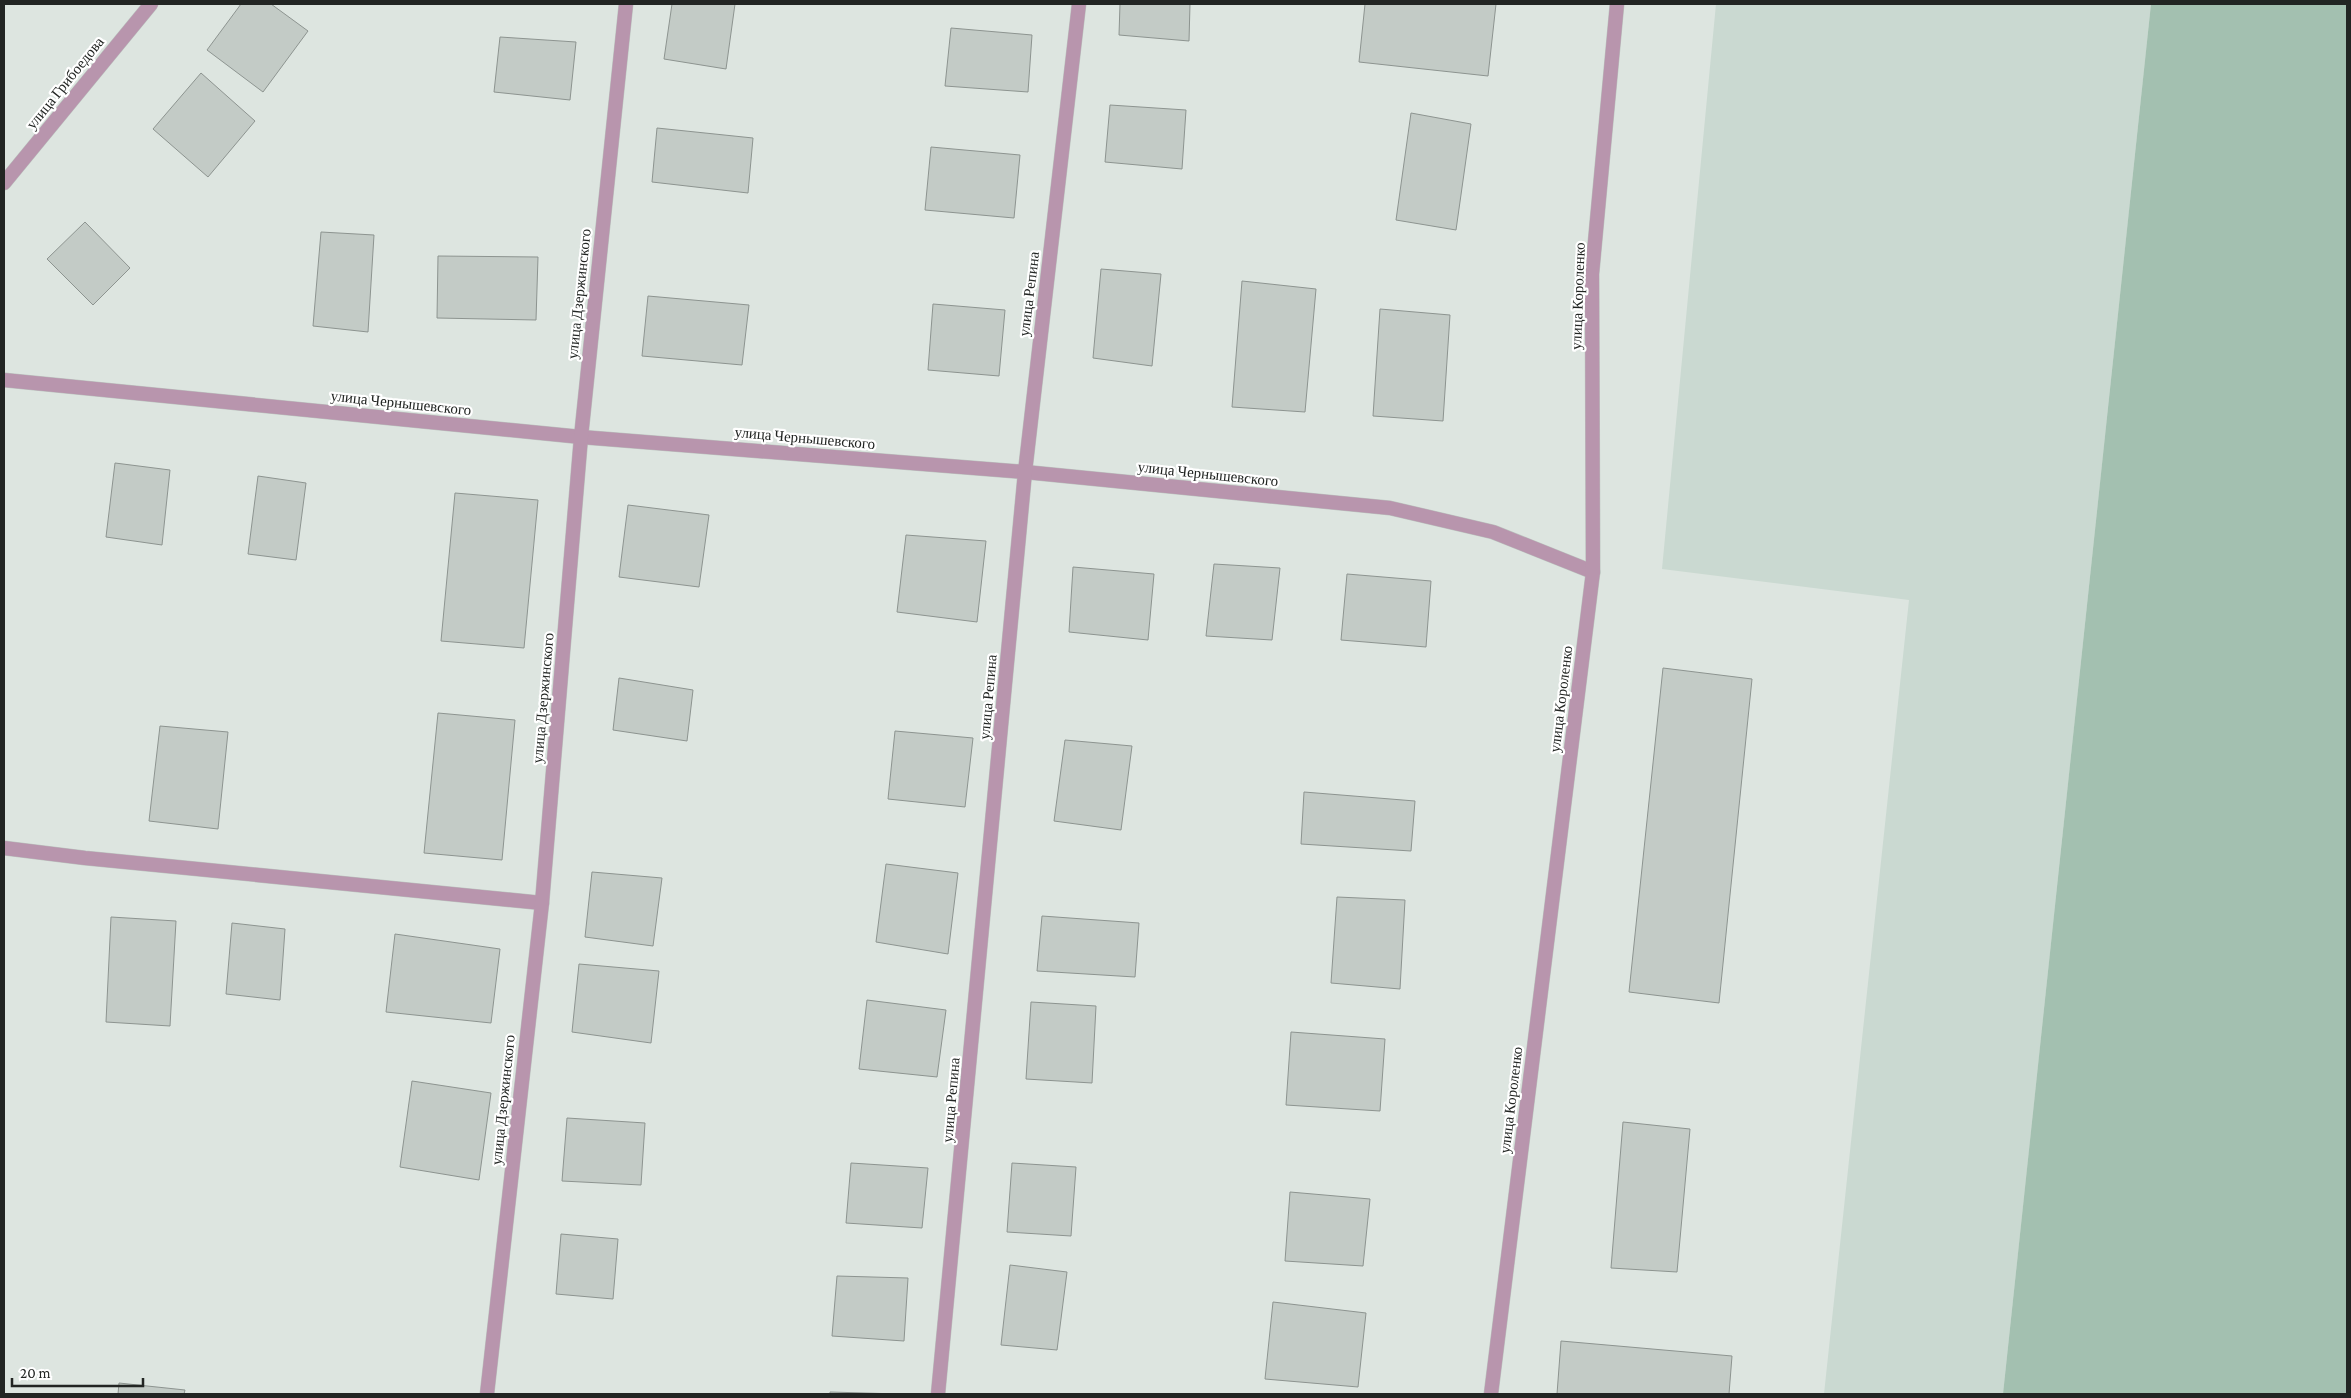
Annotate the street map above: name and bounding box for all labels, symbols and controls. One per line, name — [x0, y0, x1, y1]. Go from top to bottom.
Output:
street label: улица Грибоедова — [23, 34, 107, 132]
street label: улица Дзержинского — [564, 228, 594, 360]
street label: улица Короленко — [1568, 242, 1588, 350]
street label: улица Репина — [1016, 250, 1042, 337]
street label: улица Чернышевского — [330, 388, 472, 418]
street label: улица Чернышевского — [734, 424, 876, 452]
street label: улица Чернышевского — [1137, 459, 1279, 489]
street label: улица Дзержинского — [529, 632, 557, 764]
street label: улица Короленко — [1547, 645, 1575, 753]
street label: улица Репина — [976, 653, 1000, 740]
street label: улица Дзержинского — [488, 1034, 518, 1166]
street label: улица Короленко — [1497, 1046, 1525, 1154]
street label: улица Репина — [939, 1056, 963, 1143]
scale bar — [12, 1356, 144, 1388]
text: 20 m — [20, 1365, 51, 1381]

